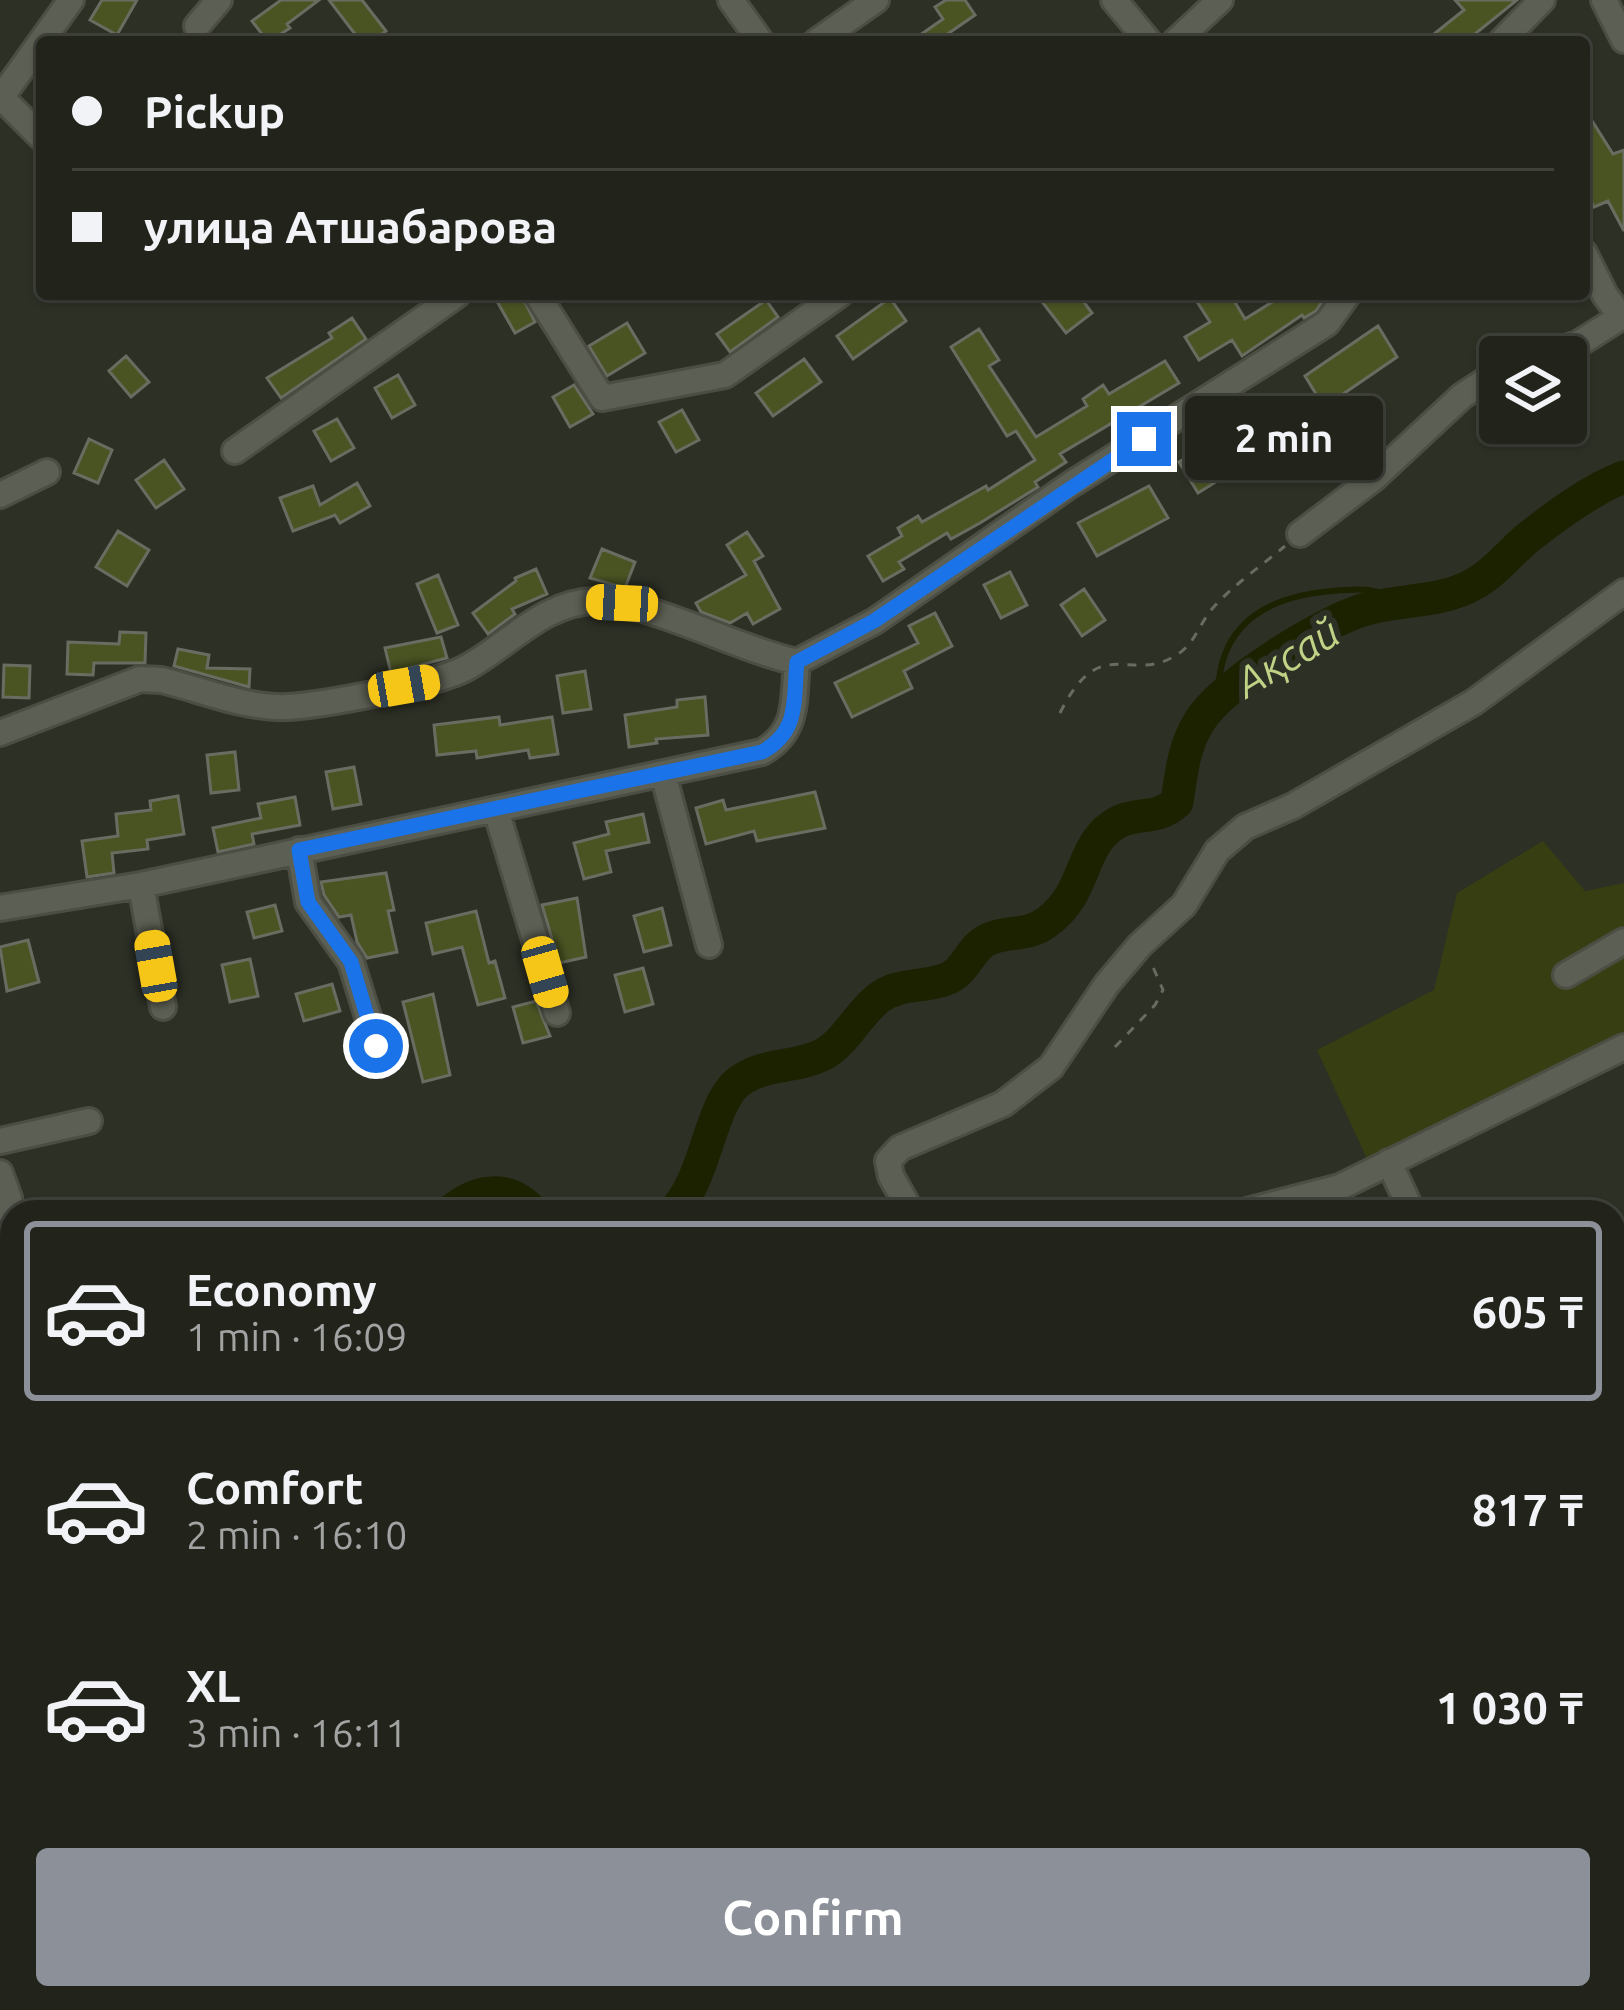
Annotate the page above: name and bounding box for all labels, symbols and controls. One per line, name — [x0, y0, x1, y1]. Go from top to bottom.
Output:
text: Pickup — [144, 86, 285, 137]
text: улица Атшабарова — [144, 201, 557, 252]
map controls — [1479, 336, 1587, 444]
button: layers — [1479, 336, 1587, 444]
callout: 2 min — [1186, 397, 1384, 481]
route end — [1117, 412, 1171, 466]
text: 2 min — [1235, 416, 1333, 459]
car — [585, 583, 659, 623]
water label: Ақсай — [1225, 607, 1347, 707]
car — [365, 662, 443, 710]
car — [132, 927, 180, 1005]
car — [518, 932, 572, 1012]
route start — [349, 1019, 403, 1073]
icon: car — [42, 1257, 150, 1365]
text: Economy — [186, 1264, 377, 1315]
text: 605 ₸ — [1472, 1286, 1584, 1337]
text: 1 min · 16:09 — [186, 1315, 407, 1358]
icon: car — [42, 1455, 150, 1563]
text: Comfort — [186, 1462, 363, 1513]
text: 817 ₸ — [1472, 1484, 1584, 1535]
text: 2 min · 16:10 — [186, 1513, 407, 1556]
icon: car — [42, 1653, 150, 1761]
text: XL — [186, 1660, 240, 1711]
text: 1 030 ₸ — [1436, 1682, 1584, 1733]
text: 3 min · 16:11 — [186, 1711, 407, 1754]
button: Confirm — [36, 1848, 1590, 1986]

